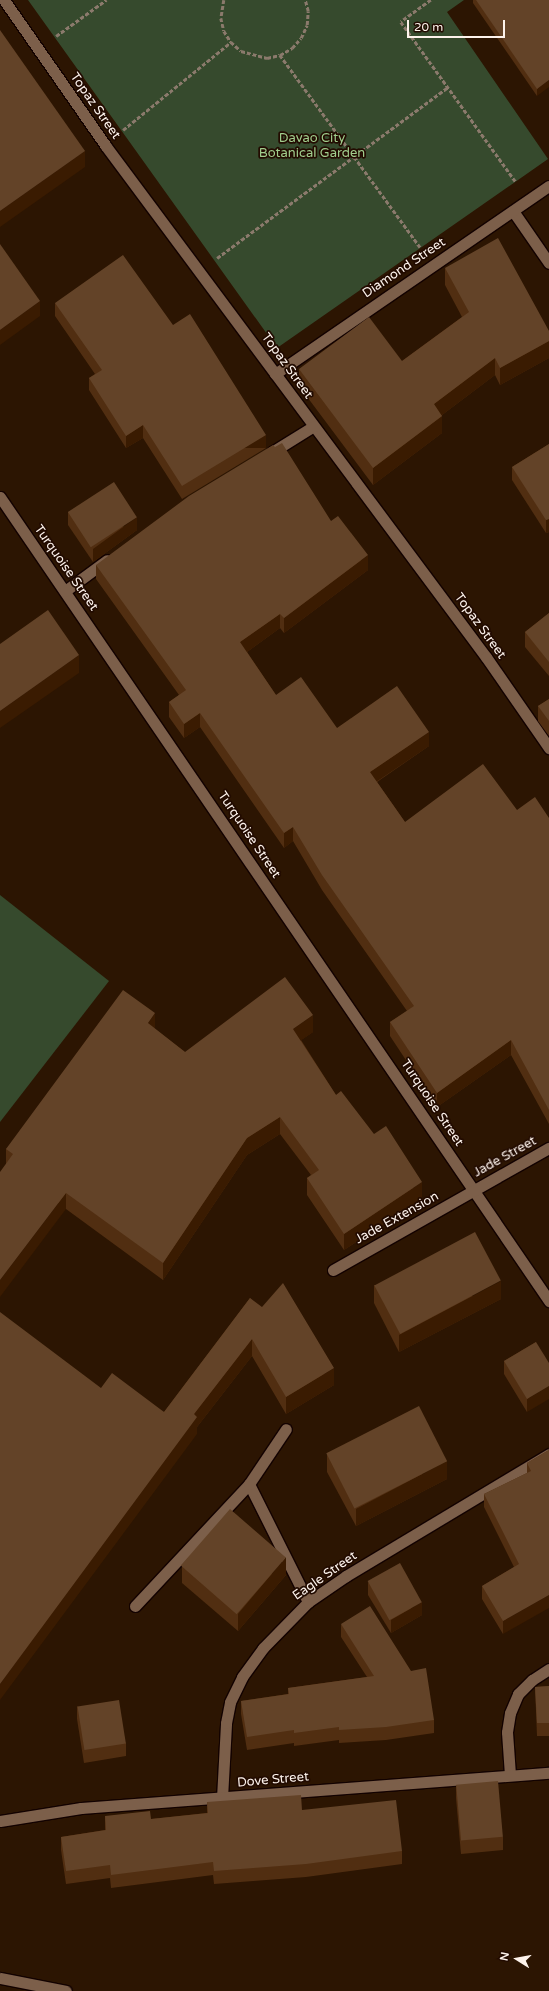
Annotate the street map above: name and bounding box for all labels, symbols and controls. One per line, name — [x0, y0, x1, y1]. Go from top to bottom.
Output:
scale bar — [409, 12, 507, 38]
text: 20 m — [414, 20, 443, 34]
street label: Topaz Street — [66, 70, 124, 142]
park label: Davao City Botanical Garden — [259, 131, 365, 162]
street label: Diamond Street — [360, 235, 448, 301]
street label: Topaz Street — [258, 330, 316, 402]
street label: Turquoise Street — [31, 522, 101, 614]
street label: Topaz Street — [451, 590, 509, 662]
street label: Turquoise Street — [214, 789, 284, 881]
street label: Turquoise Street — [397, 1057, 467, 1149]
street label: Jade Street — [471, 1133, 539, 1181]
street label: Jade Extension — [353, 1189, 441, 1247]
street label: Eagle Street — [290, 1548, 360, 1604]
street label: Dove Street — [236, 1769, 310, 1791]
north arrow — [497, 1939, 537, 1979]
text: N — [498, 1951, 512, 1962]

